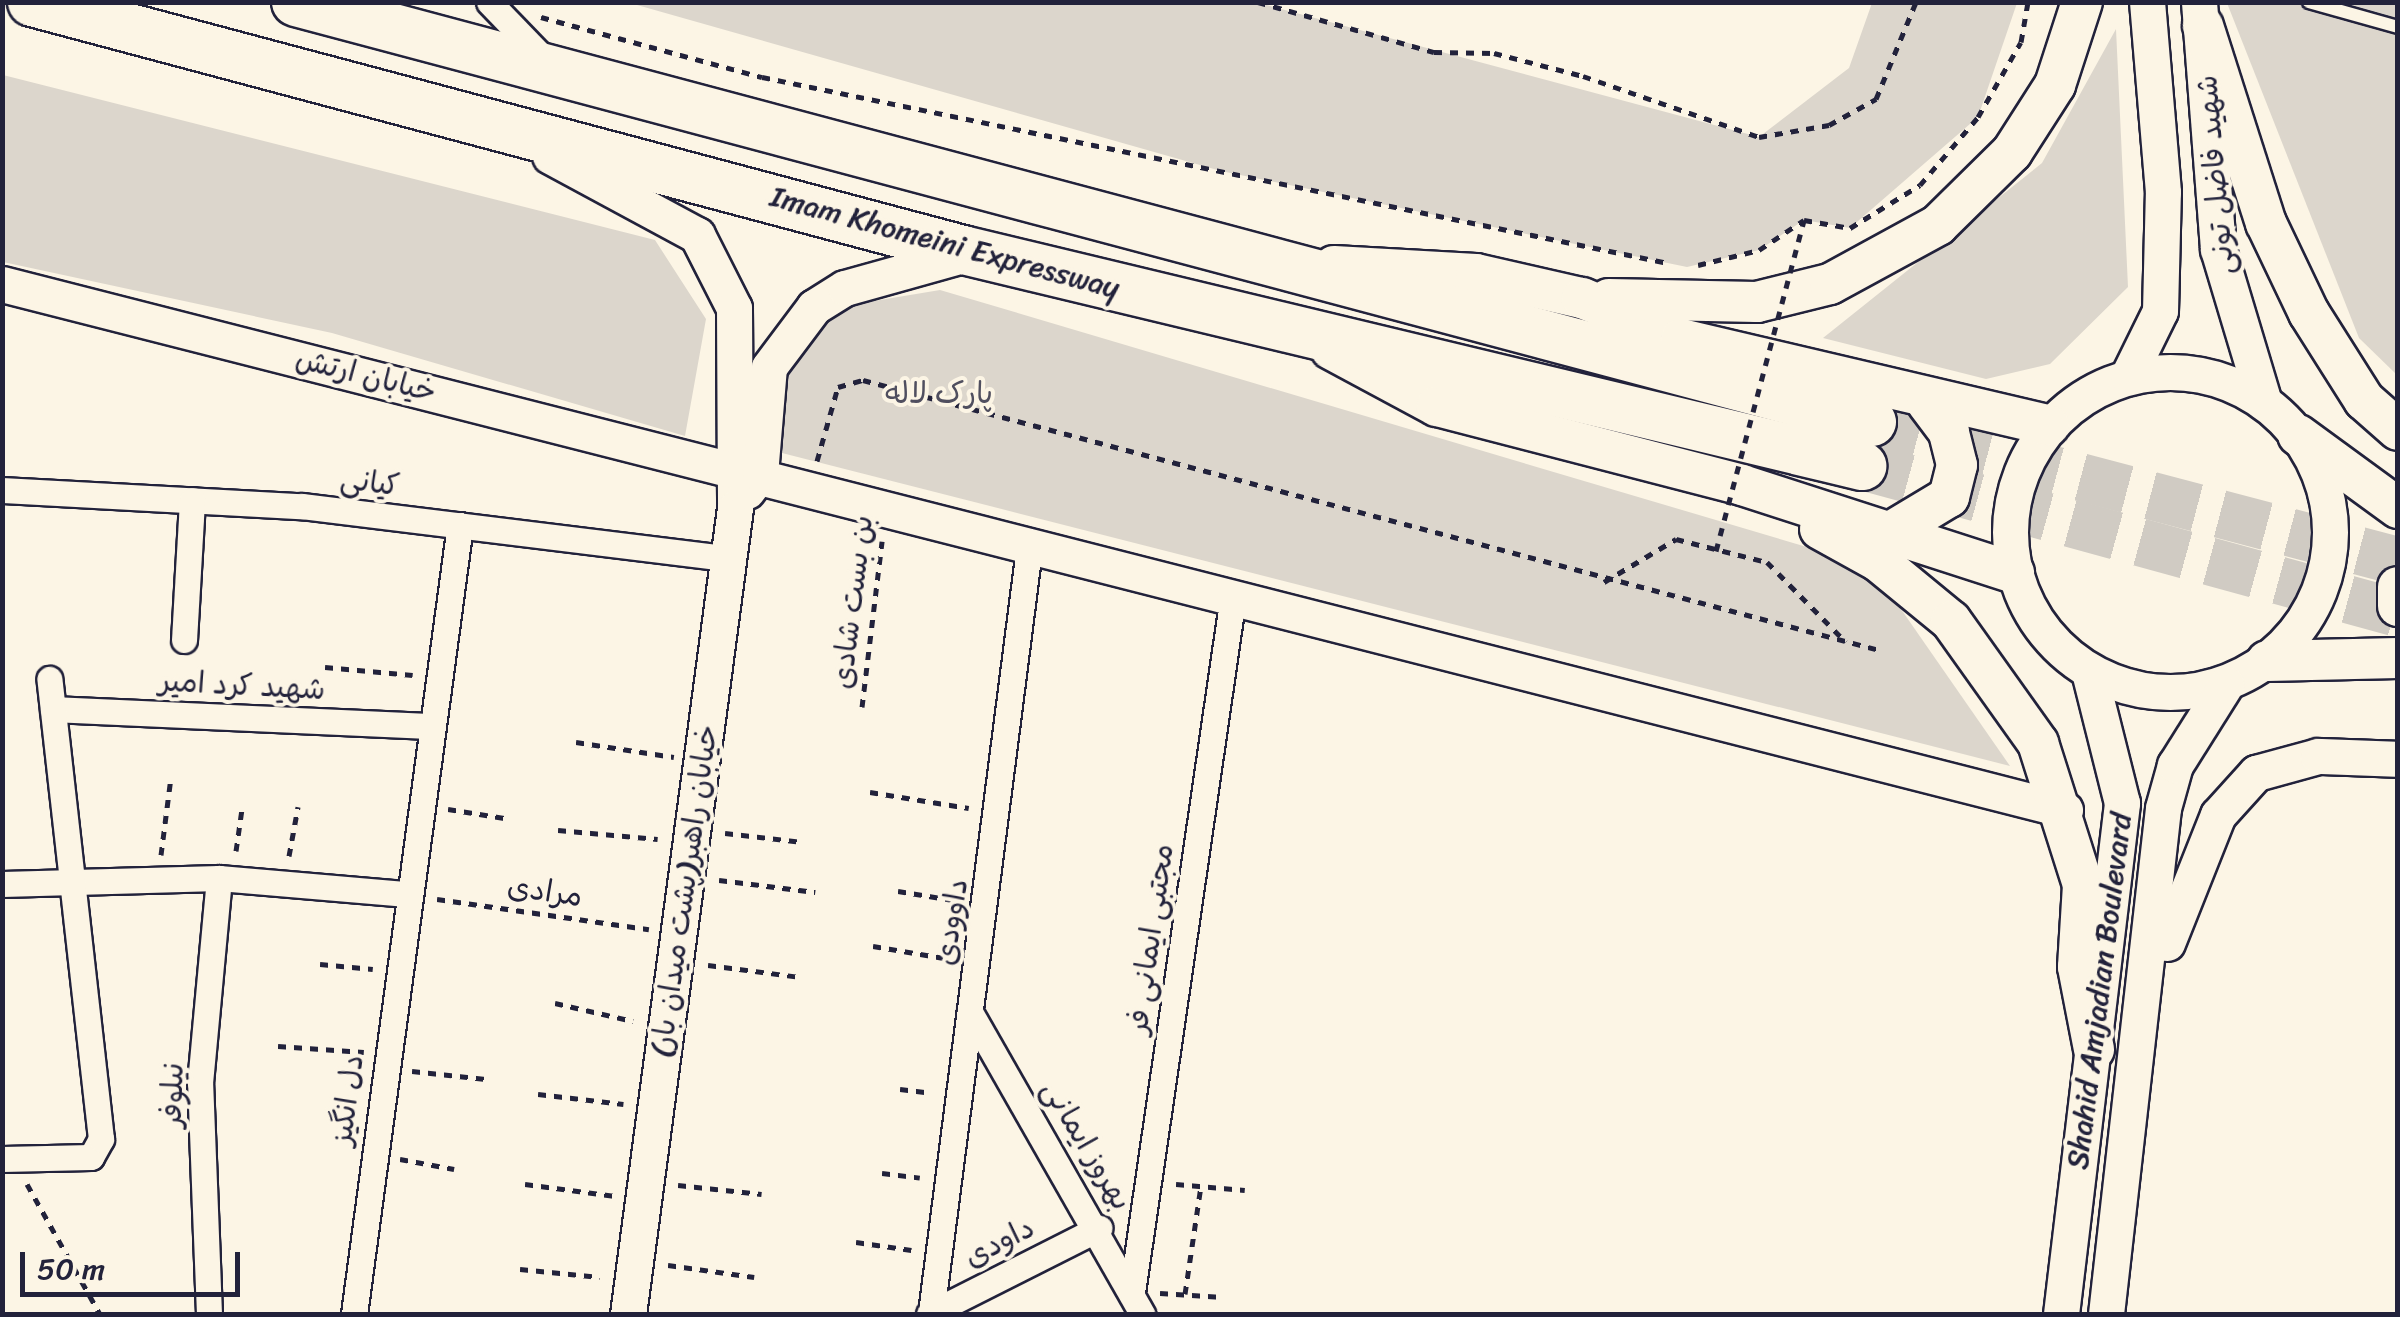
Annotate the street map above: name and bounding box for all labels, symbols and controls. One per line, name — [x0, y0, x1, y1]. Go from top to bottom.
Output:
street label: شهید فاضل تونی — [2188, 74, 2242, 276]
street label: Imam Khomeini Expressway — [765, 178, 1125, 306]
street label: خیابان ارتش — [292, 340, 440, 410]
park label: پارک لاله — [885, 375, 993, 411]
street label: کیانی — [338, 461, 402, 503]
street label: بن بست شادی — [823, 513, 881, 691]
street label: شهید کرد امیر — [158, 663, 326, 707]
street label: خیابان راهبر(پشت میدان بار) — [643, 722, 725, 1060]
street label: Shahid Amjadian Boulevard — [2059, 811, 2139, 1171]
street label: مجتبی ایمانی فر — [1119, 842, 1181, 1036]
street label: مرادی — [505, 868, 585, 914]
street label: داوودی — [926, 876, 976, 968]
street label: دل انگیز — [323, 1052, 371, 1148]
street label: نیلوفر — [153, 1062, 191, 1128]
street label: بهروز ایمانی — [1034, 1074, 1140, 1216]
street label: داودی — [958, 1209, 1040, 1275]
scale bar — [25, 1232, 245, 1294]
text: 50 m — [37, 1242, 105, 1296]

